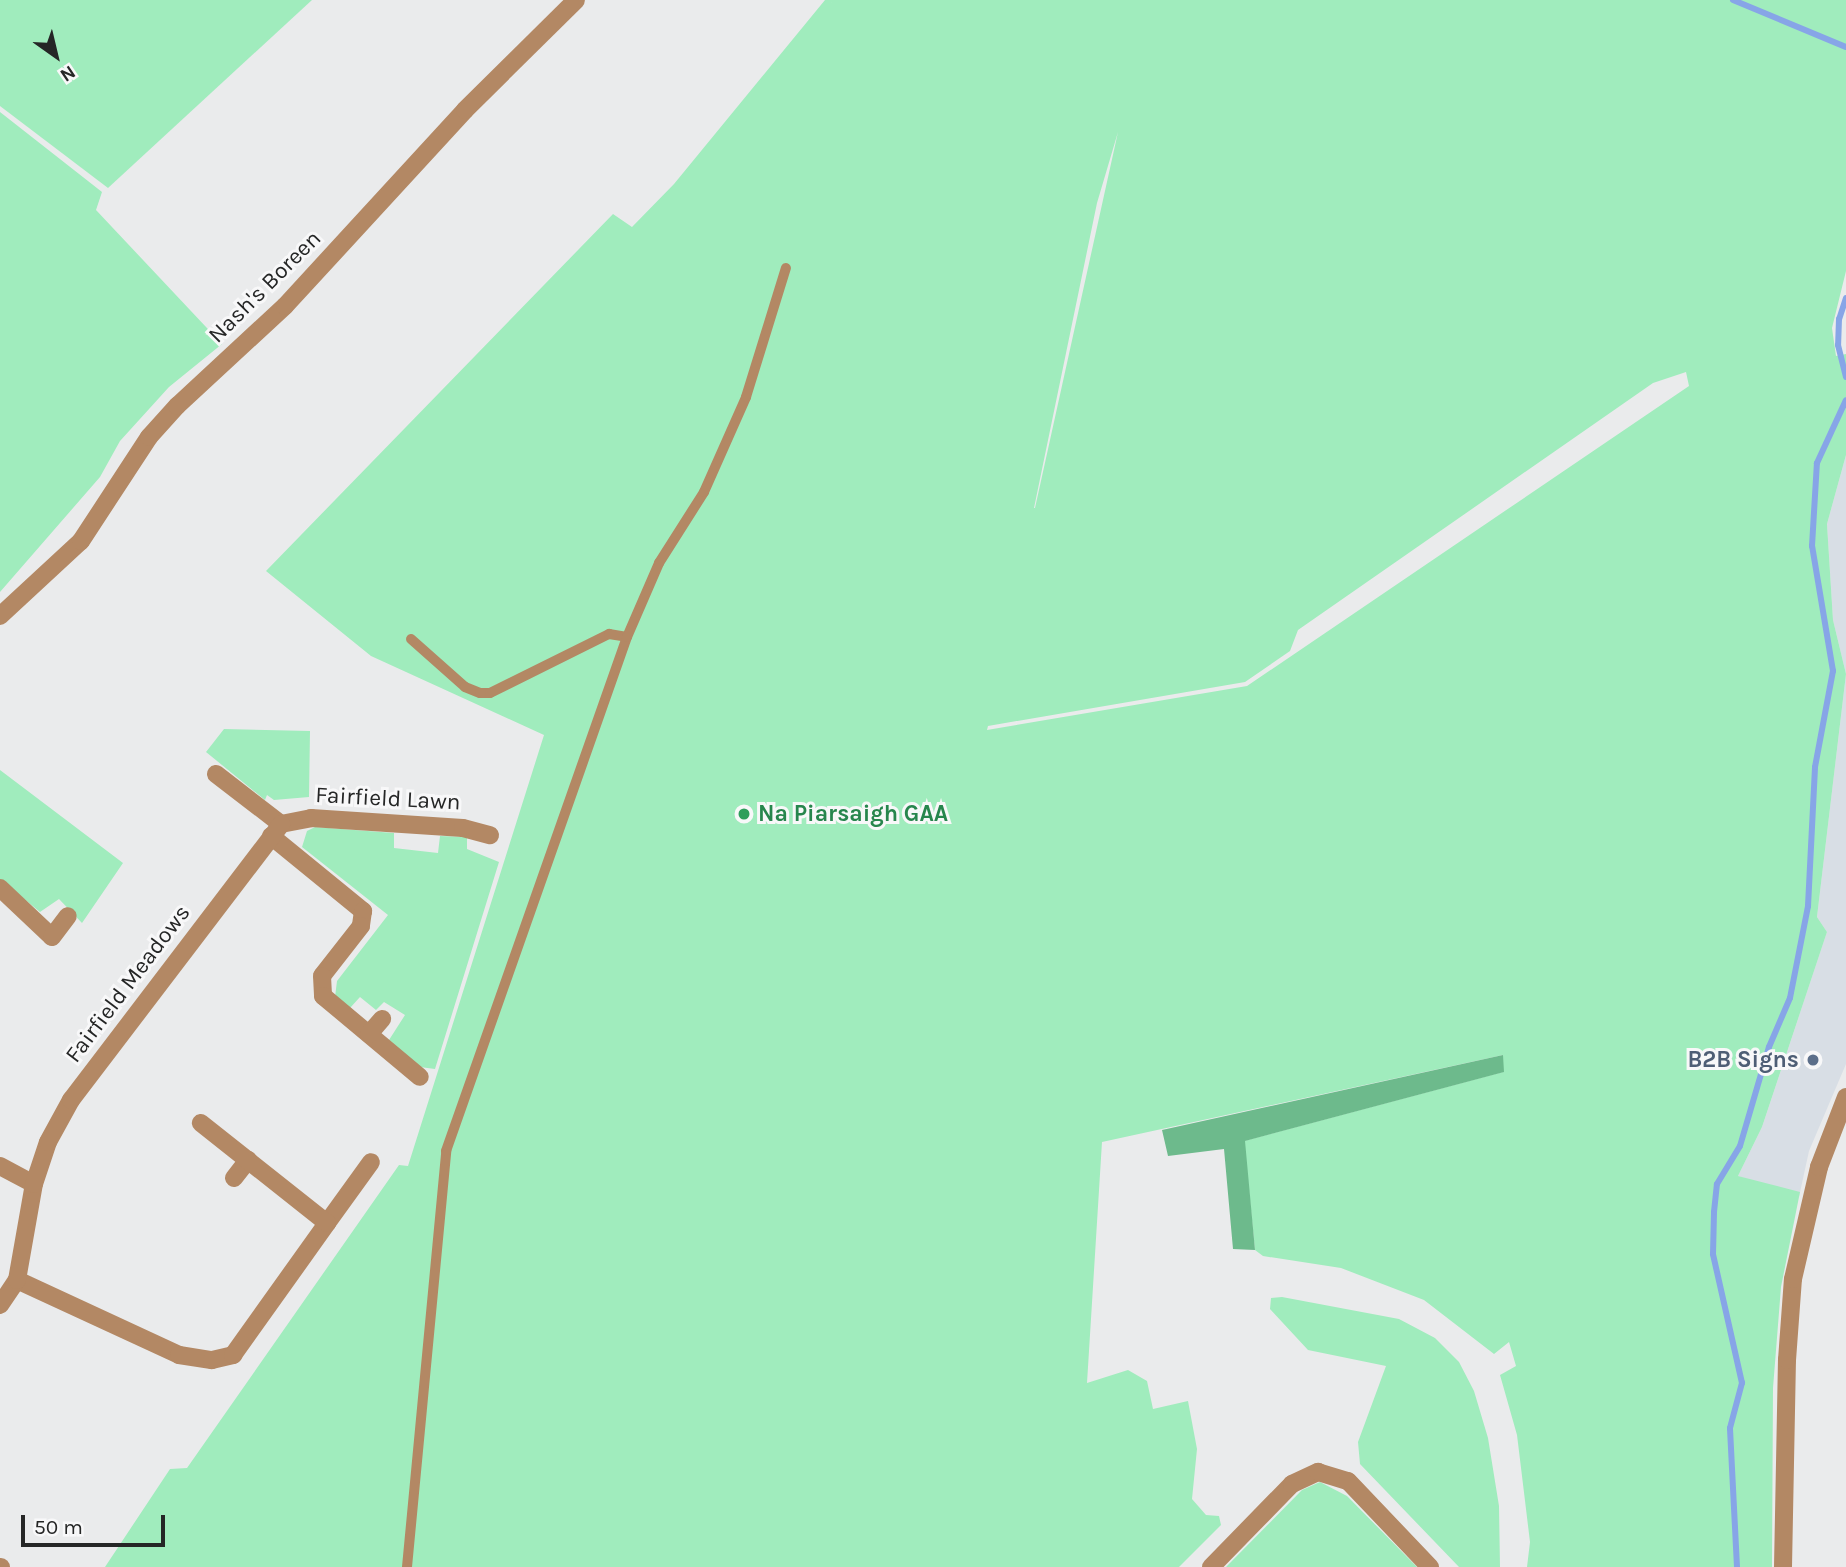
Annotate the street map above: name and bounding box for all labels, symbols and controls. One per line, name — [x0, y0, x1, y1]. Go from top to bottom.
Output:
north arrow — [21, 21, 91, 91]
text: N — [56, 60, 80, 86]
street label: Nash's Boreen — [203, 225, 327, 349]
street label: Fairfield Lawn — [315, 781, 461, 817]
place label: Na Piarsaigh GAA — [758, 800, 948, 828]
marker: Na Piarsaigh GAA — [736, 806, 752, 822]
street label: Fairfield Meadows — [60, 900, 196, 1068]
place label: B2B Signs — [1687, 1046, 1799, 1074]
marker: B2B Signs — [1805, 1052, 1821, 1068]
scale bar — [24, 1500, 168, 1544]
text: 50 m — [34, 1515, 83, 1539]

